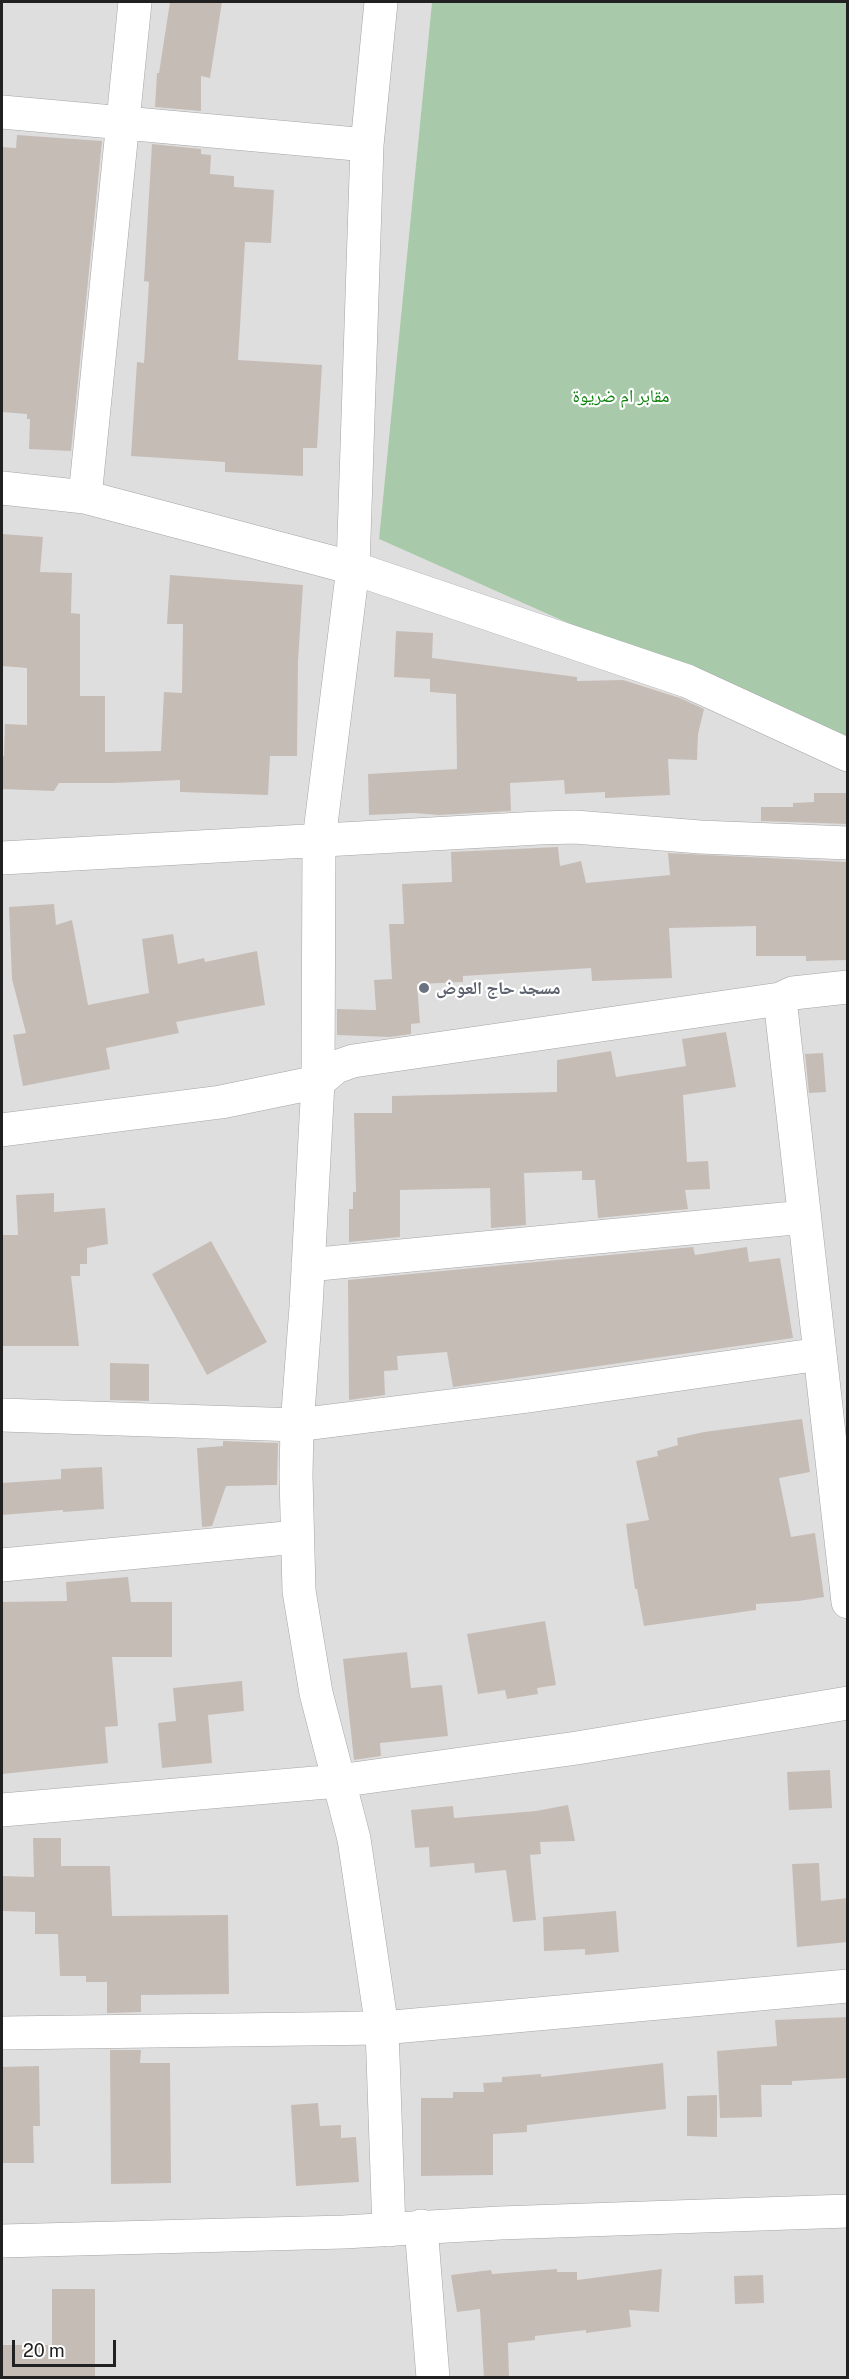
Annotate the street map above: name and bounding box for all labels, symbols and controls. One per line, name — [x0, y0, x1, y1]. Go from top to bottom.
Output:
park label: مقابر ام ضريوة — [572, 385, 670, 407]
place label: مسجد حاج العوض — [436, 977, 561, 999]
marker: مسجد حاج العوض — [417, 981, 431, 995]
scale bar — [15, 2328, 118, 2366]
text: 20 m — [23, 2340, 65, 2361]

